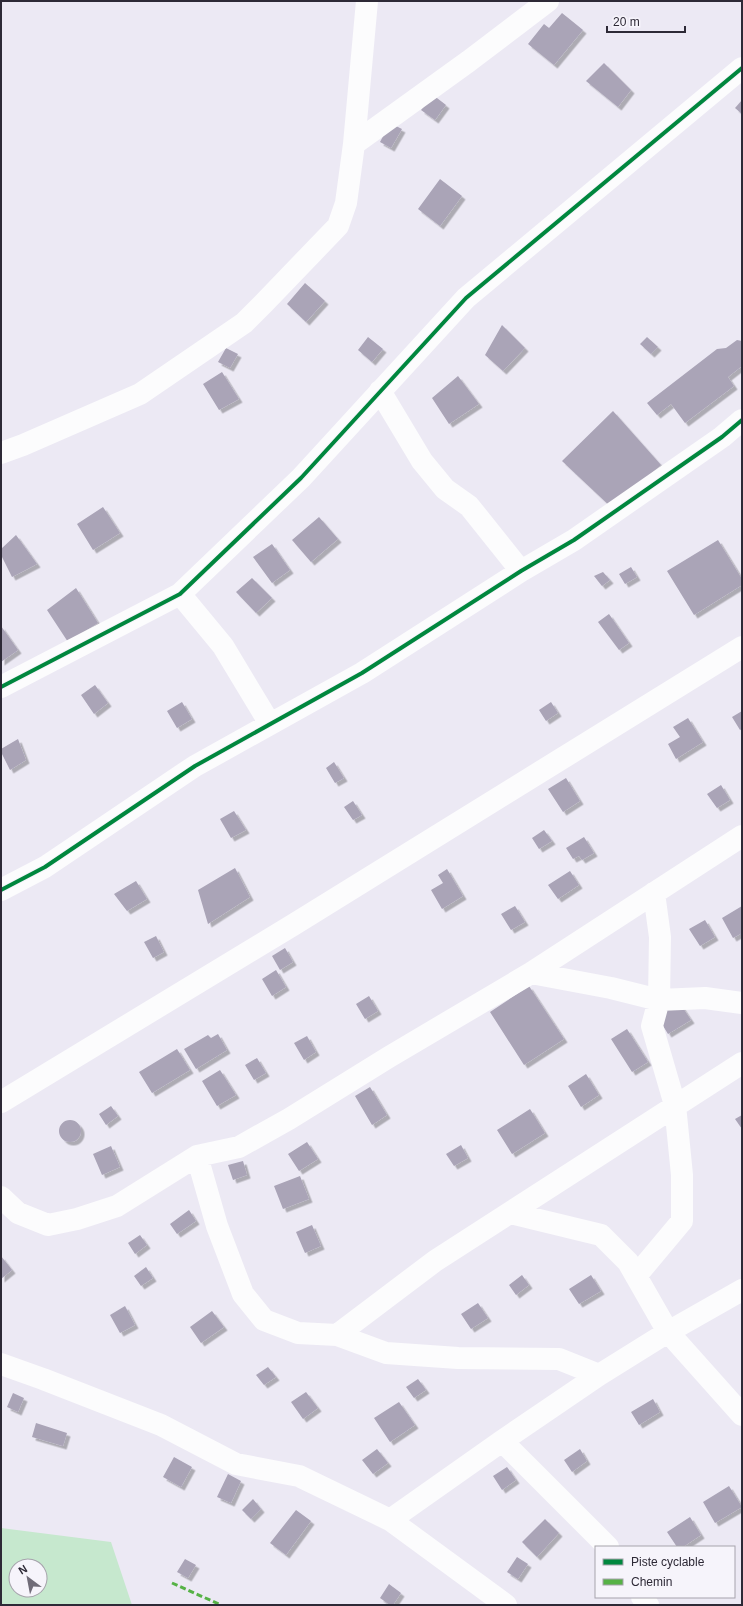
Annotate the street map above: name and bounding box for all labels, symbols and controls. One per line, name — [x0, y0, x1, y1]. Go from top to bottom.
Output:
scale bar — [607, 8, 685, 34]
text: 20 m — [613, 15, 640, 29]
legend — [595, 1546, 735, 1598]
text: Piste cyclable — [631, 1555, 705, 1569]
north arrow — [8, 1558, 48, 1598]
text: N — [16, 1562, 29, 1577]
text: Chemin — [631, 1575, 672, 1589]

